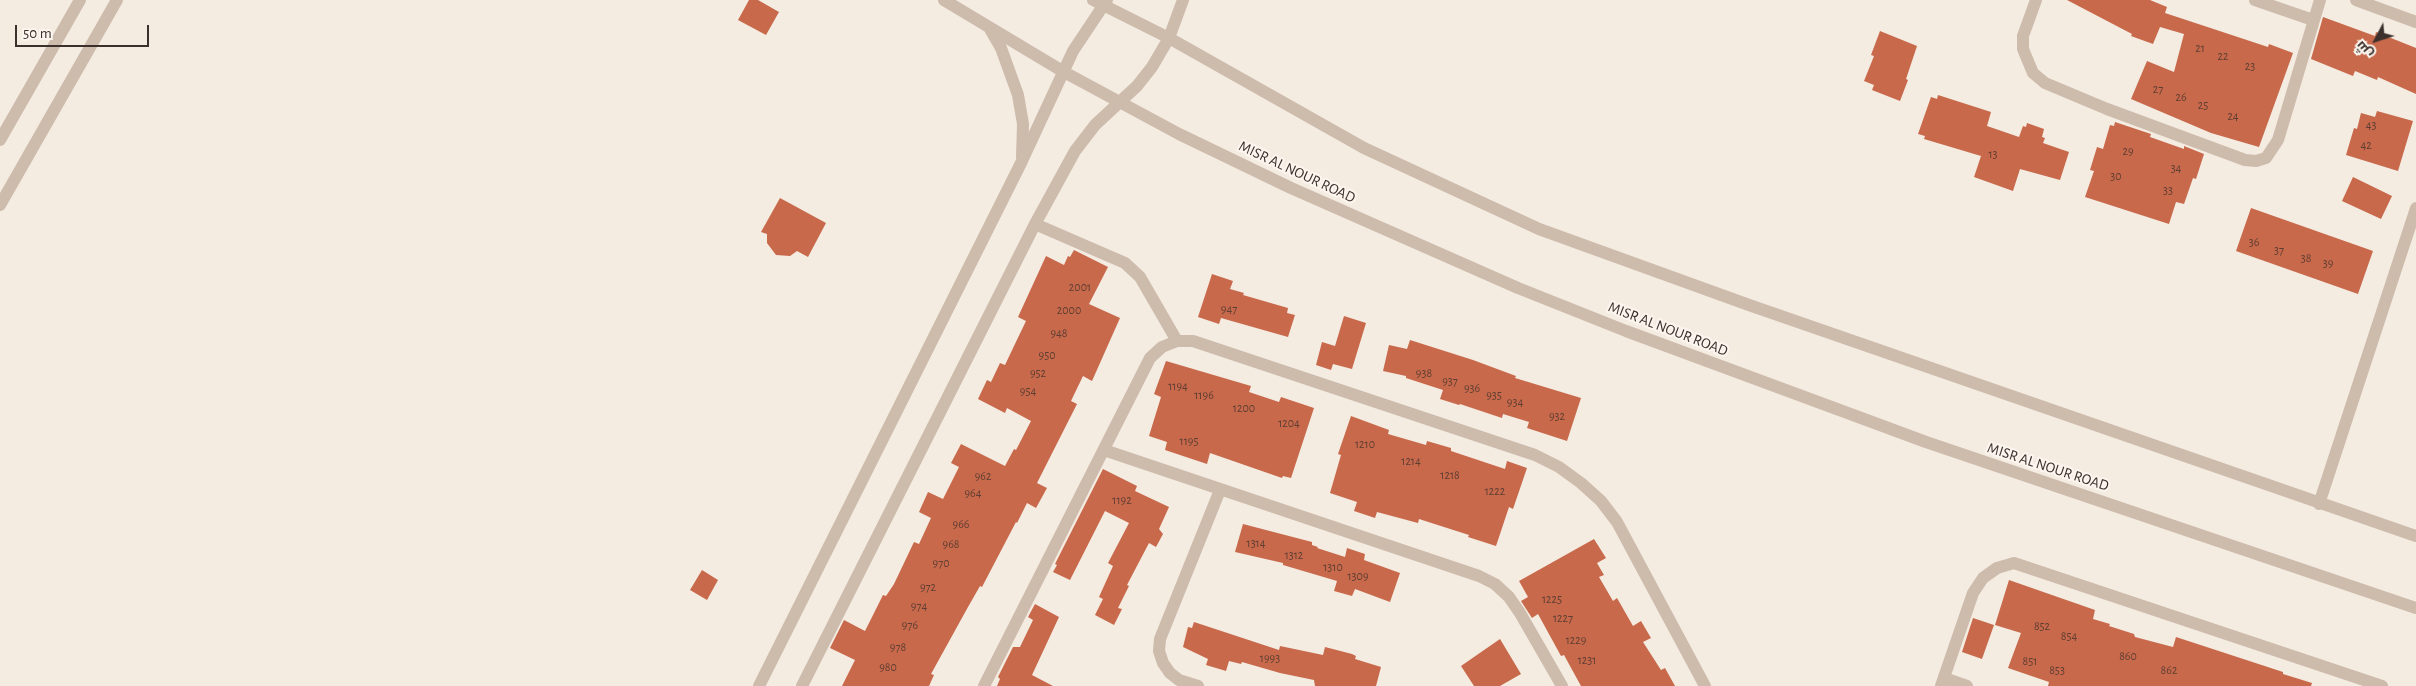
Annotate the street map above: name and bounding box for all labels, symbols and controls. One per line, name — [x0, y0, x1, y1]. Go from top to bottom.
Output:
scale bar — [18, 15, 151, 47]
north arrow — [2351, 15, 2401, 65]
text: 50 m — [23, 26, 52, 41]
text: ش — [2353, 38, 2376, 61]
house number: 21 — [2195, 41, 2205, 55]
house number: 22 — [2218, 49, 2228, 63]
house number: 23 — [2245, 59, 2255, 73]
house number: 27 — [2153, 82, 2163, 96]
house number: 26 — [2175, 90, 2187, 104]
house number: 25 — [2198, 98, 2208, 112]
house number: 24 — [2227, 109, 2239, 123]
house number: 43 — [2366, 118, 2376, 132]
street label: MISR AL NOUR ROAD — [1236, 137, 1358, 207]
house number: 42 — [2360, 138, 2372, 152]
house number: 29 — [2122, 144, 2134, 158]
house number: 13 — [1988, 147, 1998, 161]
house number: 34 — [2171, 161, 2181, 175]
house number: 30 — [2110, 169, 2122, 183]
house number: 33 — [2163, 183, 2173, 197]
house number: 36 — [2249, 235, 2259, 249]
house number: 37 — [2274, 243, 2284, 257]
house number: 38 — [2301, 251, 2311, 265]
house number: 39 — [2323, 256, 2333, 270]
house number: 2001 — [1069, 280, 1091, 294]
street label: MISR AL NOUR ROAD — [1606, 298, 1730, 360]
house number: 947 — [1221, 302, 1237, 316]
house number: 2000 — [1057, 303, 1081, 317]
house number: 948 — [1050, 326, 1068, 340]
house number: 950 — [1039, 348, 1055, 362]
house number: 952 — [1030, 366, 1046, 380]
house number: 938 — [1416, 366, 1432, 380]
house number: 937 — [1442, 374, 1458, 388]
house number: 1194 — [1168, 379, 1188, 393]
house number: 936 — [1464, 381, 1480, 395]
house number: 954 — [1020, 384, 1036, 398]
house number: 1196 — [1194, 388, 1214, 402]
house number: 935 — [1486, 388, 1502, 402]
house number: 934 — [1507, 395, 1523, 409]
house number: 1200 — [1233, 401, 1255, 415]
house number: 932 — [1549, 409, 1565, 423]
house number: 1204 — [1278, 416, 1300, 430]
house number: 1195 — [1180, 434, 1198, 448]
house number: 1210 — [1355, 437, 1375, 451]
street label: MISR AL NOUR ROAD — [1985, 439, 2111, 495]
house number: 1214 — [1401, 454, 1421, 468]
house number: 1218 — [1440, 468, 1460, 482]
house number: 962 — [975, 469, 991, 483]
house number: 1222 — [1485, 484, 1505, 498]
house number: 964 — [964, 486, 982, 500]
house number: 1192 — [1112, 493, 1132, 507]
house number: 966 — [953, 517, 969, 531]
house number: 1314 — [1247, 536, 1265, 550]
house number: 968 — [943, 537, 959, 551]
house number: 1312 — [1285, 548, 1303, 562]
house number: 970 — [933, 556, 949, 570]
house number: 1310 — [1323, 560, 1343, 574]
house number: 1309 — [1347, 569, 1369, 583]
house number: 972 — [920, 580, 936, 594]
house number: 1225 — [1542, 592, 1562, 606]
house number: 974 — [911, 599, 927, 613]
house number: 1227 — [1553, 611, 1573, 625]
house number: 976 — [902, 618, 918, 632]
house number: 852 — [2034, 619, 2050, 633]
house number: 854 — [2061, 629, 2077, 643]
house number: 1229 — [1566, 633, 1586, 647]
house number: 978 — [890, 640, 906, 654]
house number: 860 — [2119, 649, 2137, 663]
house number: 1993 — [1260, 651, 1280, 665]
house number: 1231 — [1578, 653, 1596, 667]
house number: 851 — [2023, 654, 2037, 668]
house number: 980 — [879, 660, 897, 674]
house number: 853 — [2049, 663, 2065, 677]
house number: 862 — [2161, 663, 2177, 677]

